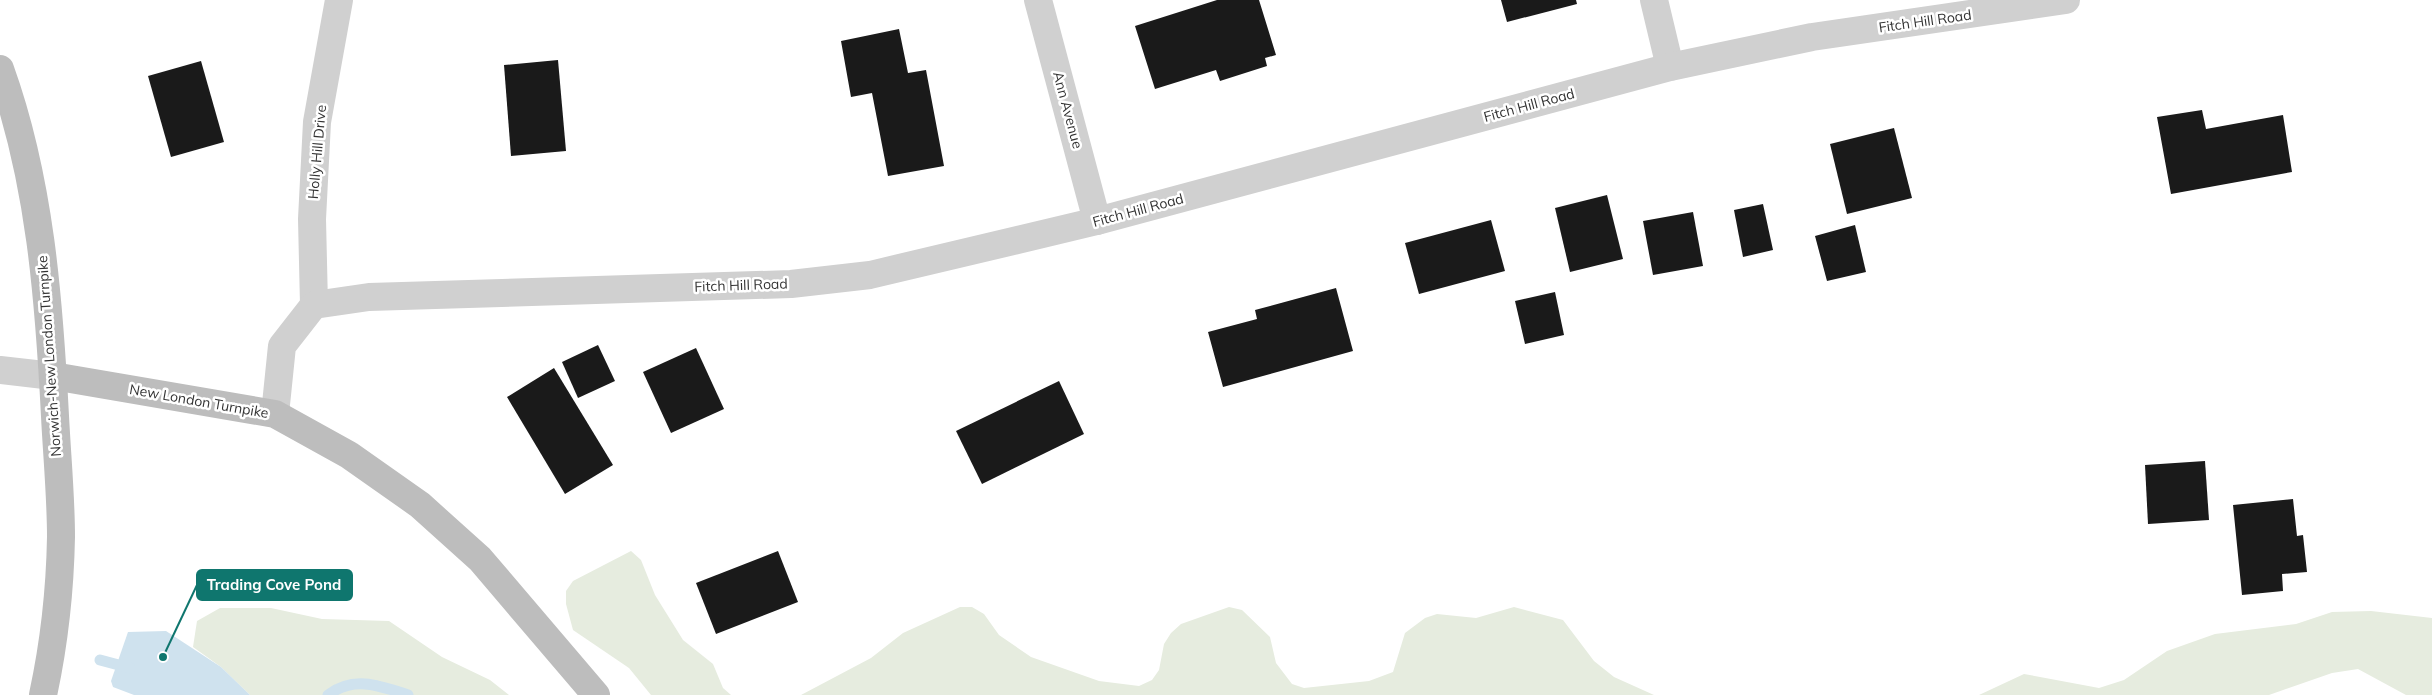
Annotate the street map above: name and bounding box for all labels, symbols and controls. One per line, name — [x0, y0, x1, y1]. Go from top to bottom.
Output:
street label: Fitch Hill Road — [1877, 6, 1973, 36]
street label: Ann Avenue — [1049, 69, 1087, 151]
street label: Fitch Hill Road — [1482, 84, 1576, 126]
street label: Holly Hill Drive — [304, 104, 330, 200]
street label: Fitch Hill Road — [1091, 189, 1185, 231]
street label: Norwich-New London Turnpike — [33, 255, 65, 457]
street label: Fitch Hill Road — [694, 274, 788, 296]
street label: New London Turnpike — [128, 380, 270, 422]
callout: Trading Cove Pond — [197, 570, 352, 600]
text: Trading Cove Pond — [207, 575, 341, 594]

